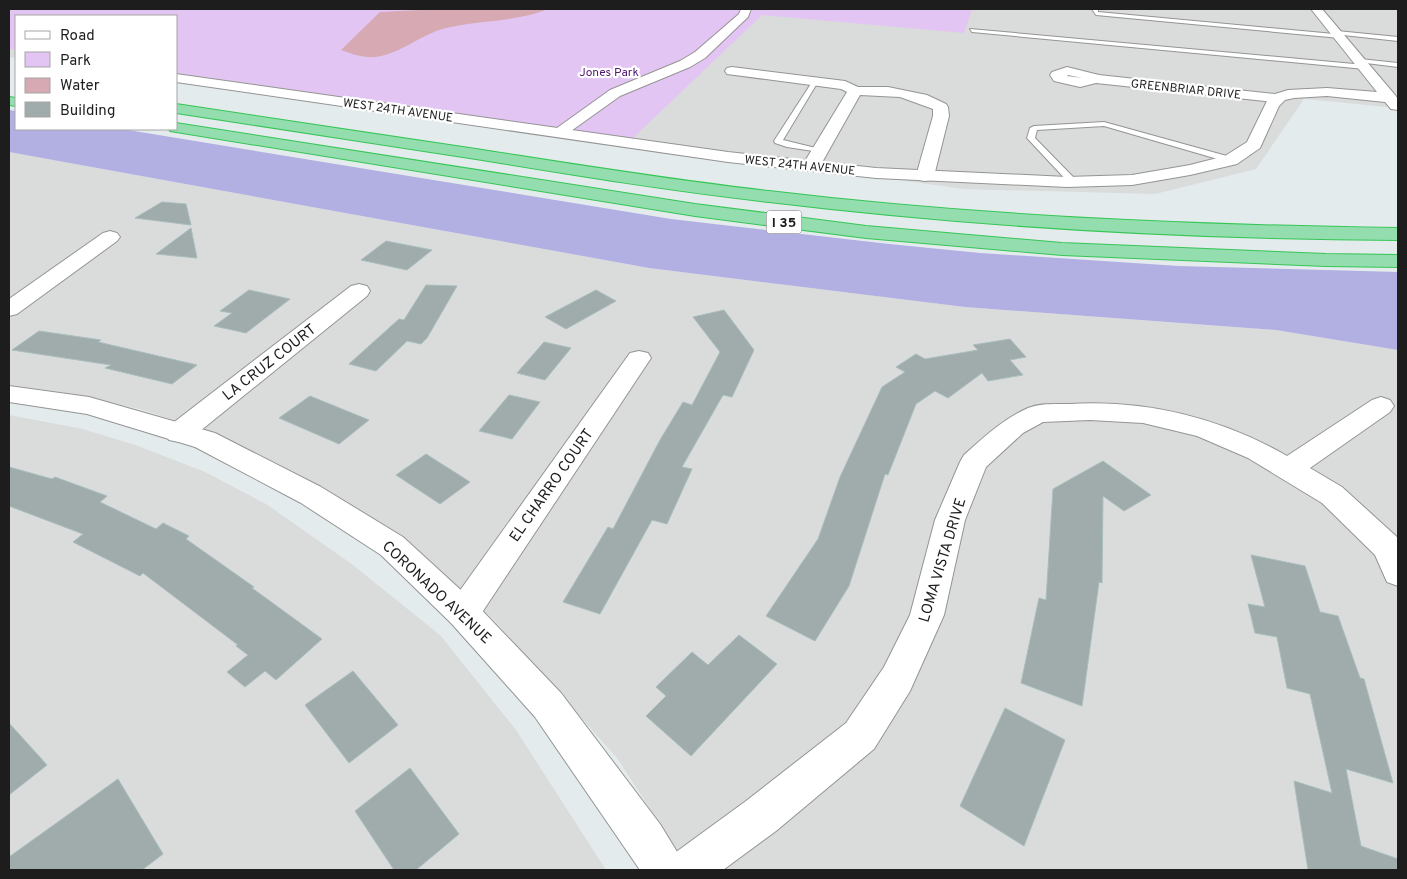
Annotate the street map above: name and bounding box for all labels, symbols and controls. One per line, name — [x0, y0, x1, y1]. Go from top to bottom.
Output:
legend — [15, 15, 178, 130]
text: Road — [60, 27, 95, 46]
text: Park — [60, 52, 91, 71]
park label: Jones Park — [579, 65, 639, 81]
street label: GREENBRIAR DRIVE — [1130, 76, 1242, 104]
text: Water — [60, 77, 100, 96]
street label: WEST 24TH AVENUE — [342, 95, 454, 127]
text: Building — [60, 102, 115, 121]
street label: WEST 24TH AVENUE — [744, 152, 856, 180]
road number: I 35 — [766, 210, 802, 233]
street label: LA CRUZ COURT — [219, 321, 321, 406]
street label: EL CHARRO COURT — [506, 426, 598, 546]
street label: LOMA VISTA DRIVE — [915, 496, 971, 625]
street label: CORONADO AVENUE — [377, 538, 495, 649]

